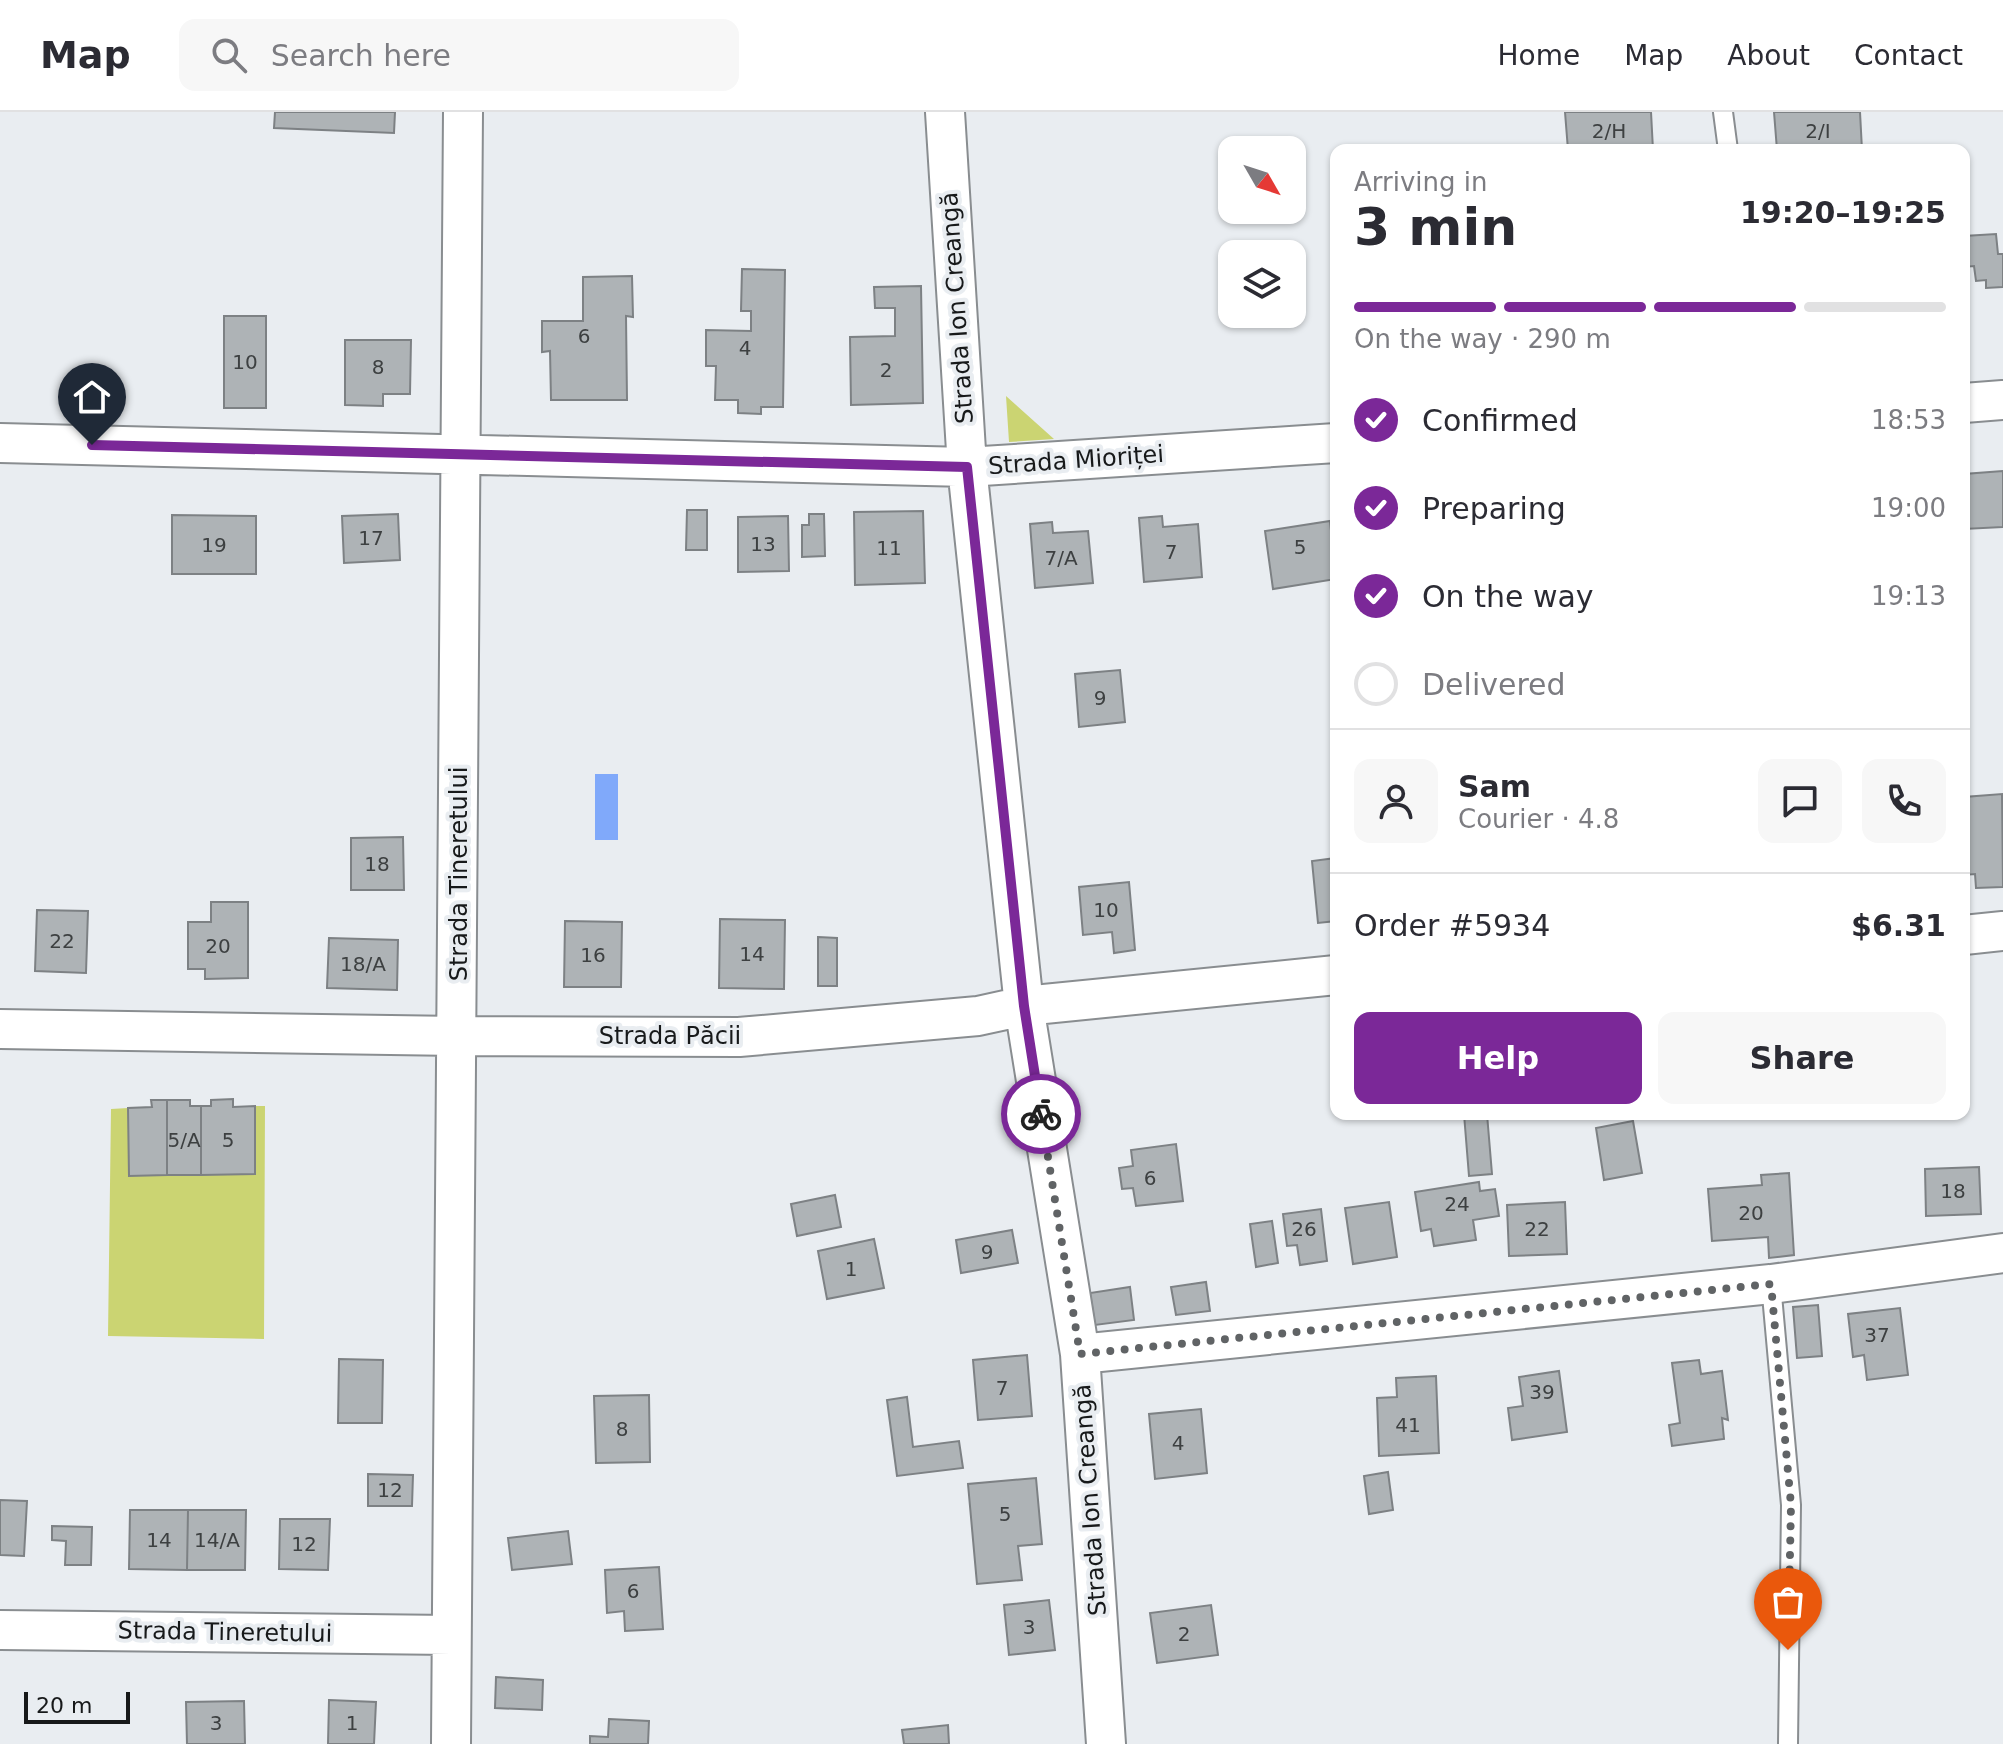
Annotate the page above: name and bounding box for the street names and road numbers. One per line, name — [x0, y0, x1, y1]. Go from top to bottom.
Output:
street label: Strada Ion Creangă — [935, 191, 979, 425]
street label: Strada Mioriței — [987, 440, 1165, 480]
street label: Strada Tineretului — [445, 767, 473, 981]
street label: Strada Păcii — [599, 1022, 741, 1050]
street label: Strada Ion Creangă — [1068, 1383, 1112, 1617]
street label: Strada Tineretului — [117, 1616, 333, 1648]

